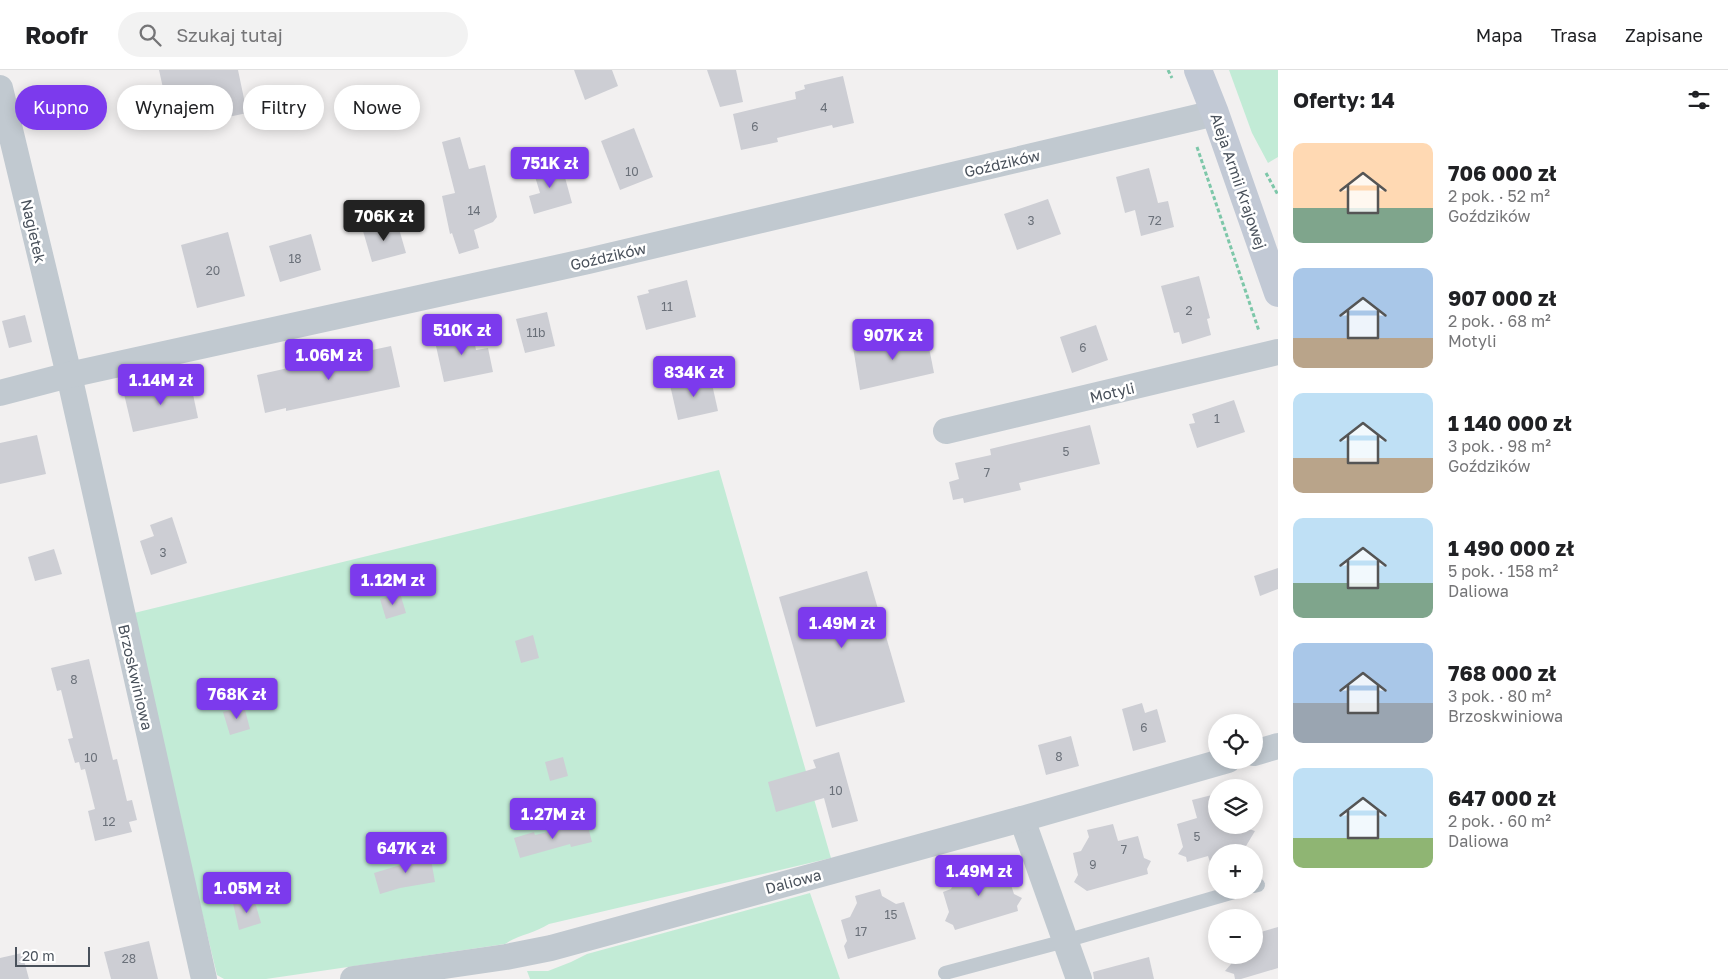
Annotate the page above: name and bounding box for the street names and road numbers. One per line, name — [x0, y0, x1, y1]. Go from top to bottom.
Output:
street label: Aleja Armii Krajowej — [1207, 111, 1271, 251]
street label: Goździków — [962, 146, 1042, 180]
street label: Nagietek — [18, 197, 50, 265]
street label: Goździków — [568, 239, 648, 273]
street label: Motyli — [1088, 378, 1136, 406]
street label: Brzoskwiniowa — [115, 622, 157, 732]
street label: Daliowa — [763, 865, 823, 897]

